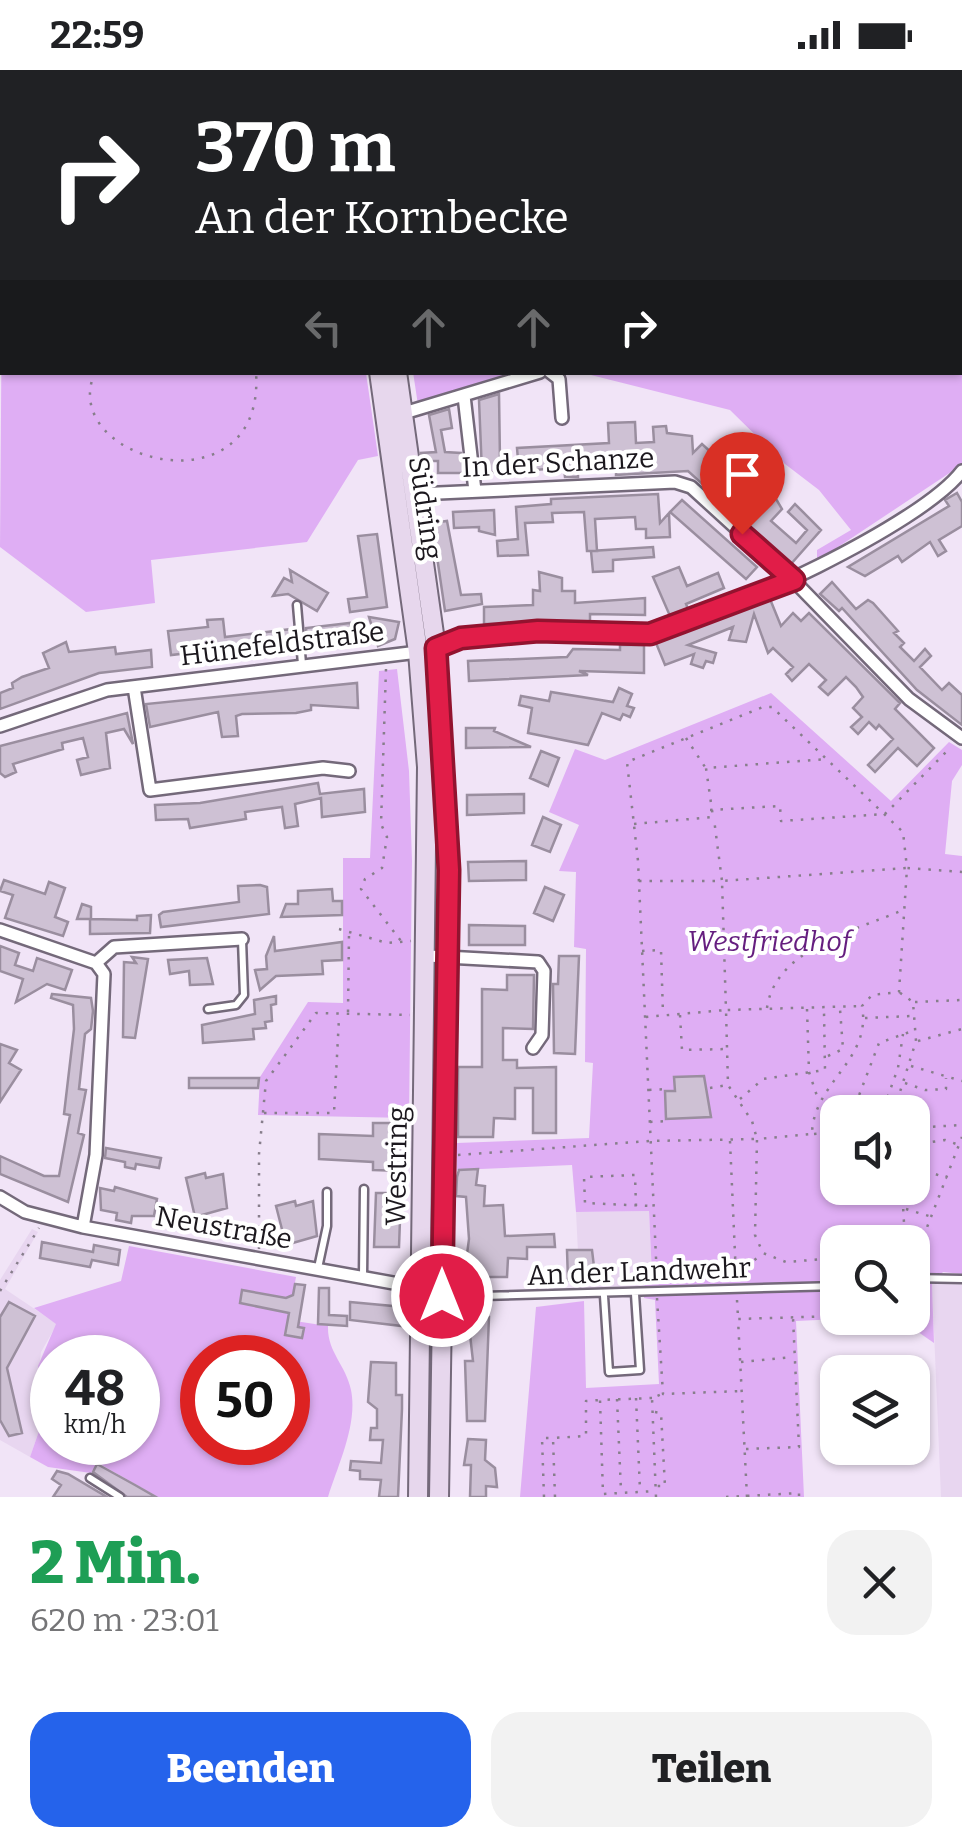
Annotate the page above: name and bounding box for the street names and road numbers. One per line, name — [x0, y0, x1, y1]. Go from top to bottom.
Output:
street label: In der Schanze — [461, 441, 655, 484]
street label: Südring — [402, 454, 449, 562]
street label: Hünefeldstraße — [178, 615, 386, 672]
street label: Westring — [379, 1106, 414, 1226]
street label: Neustraße — [153, 1199, 295, 1256]
street label: An der Landwehr — [527, 1251, 751, 1292]

